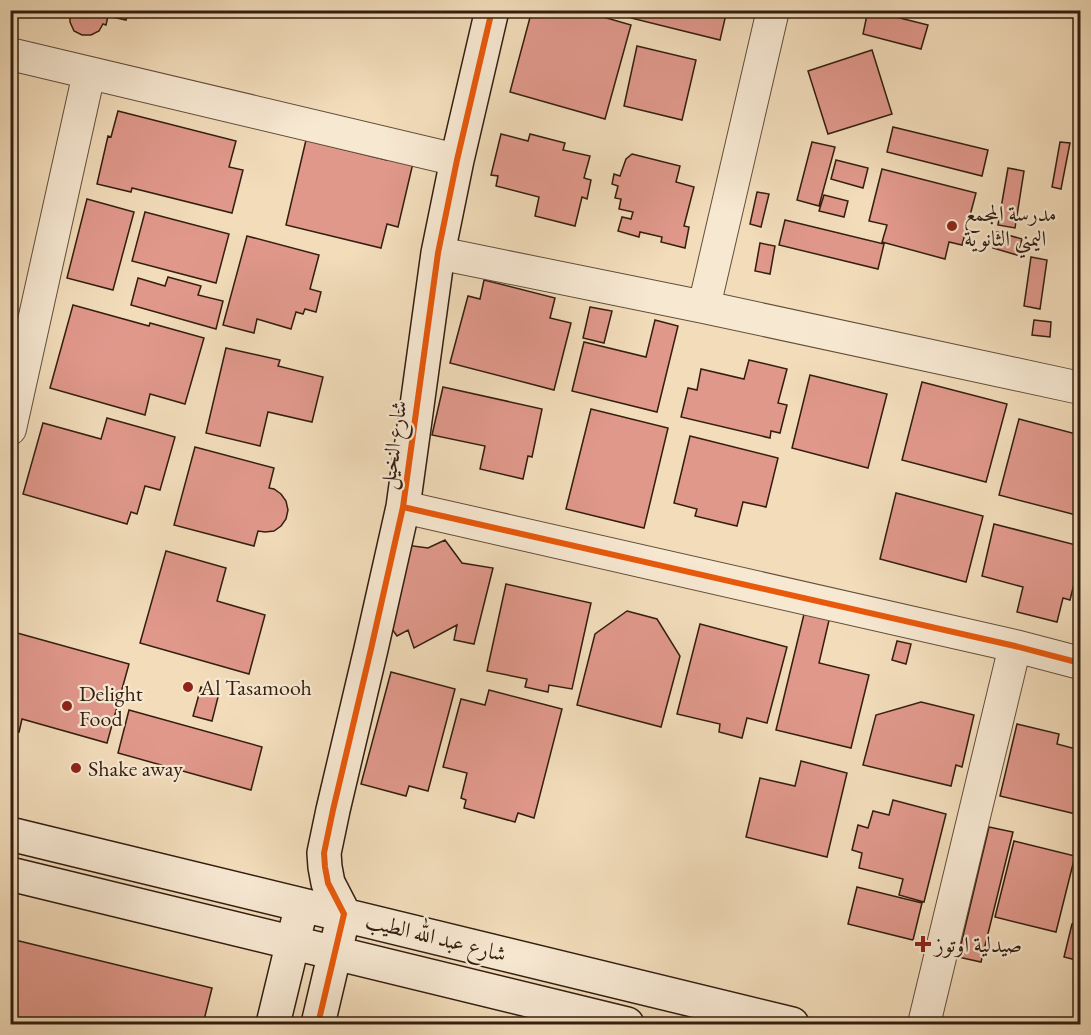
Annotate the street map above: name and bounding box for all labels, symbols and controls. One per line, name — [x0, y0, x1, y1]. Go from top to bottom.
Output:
place label: مدرسة المجمع اليمني الثانوية — [964, 199, 1057, 259]
marker: مدرسة المجمع اليمني الثانوية — [945, 219, 959, 233]
street label: شارع النخيل — [372, 399, 418, 492]
place label: Al Tasamooh — [199, 673, 312, 702]
place label: Delight Food — [79, 679, 143, 733]
marker: Al Tasamooh — [181, 680, 195, 694]
marker: Delight Food — [60, 699, 74, 713]
place label: Shake away — [88, 754, 183, 783]
marker: Shake away — [69, 761, 83, 775]
street label: شارع عبد الله الطيب — [362, 903, 510, 972]
place label: صيدلية اوتوز — [933, 930, 1022, 959]
marker: صيدلية اوتوز — [916, 937, 930, 951]

